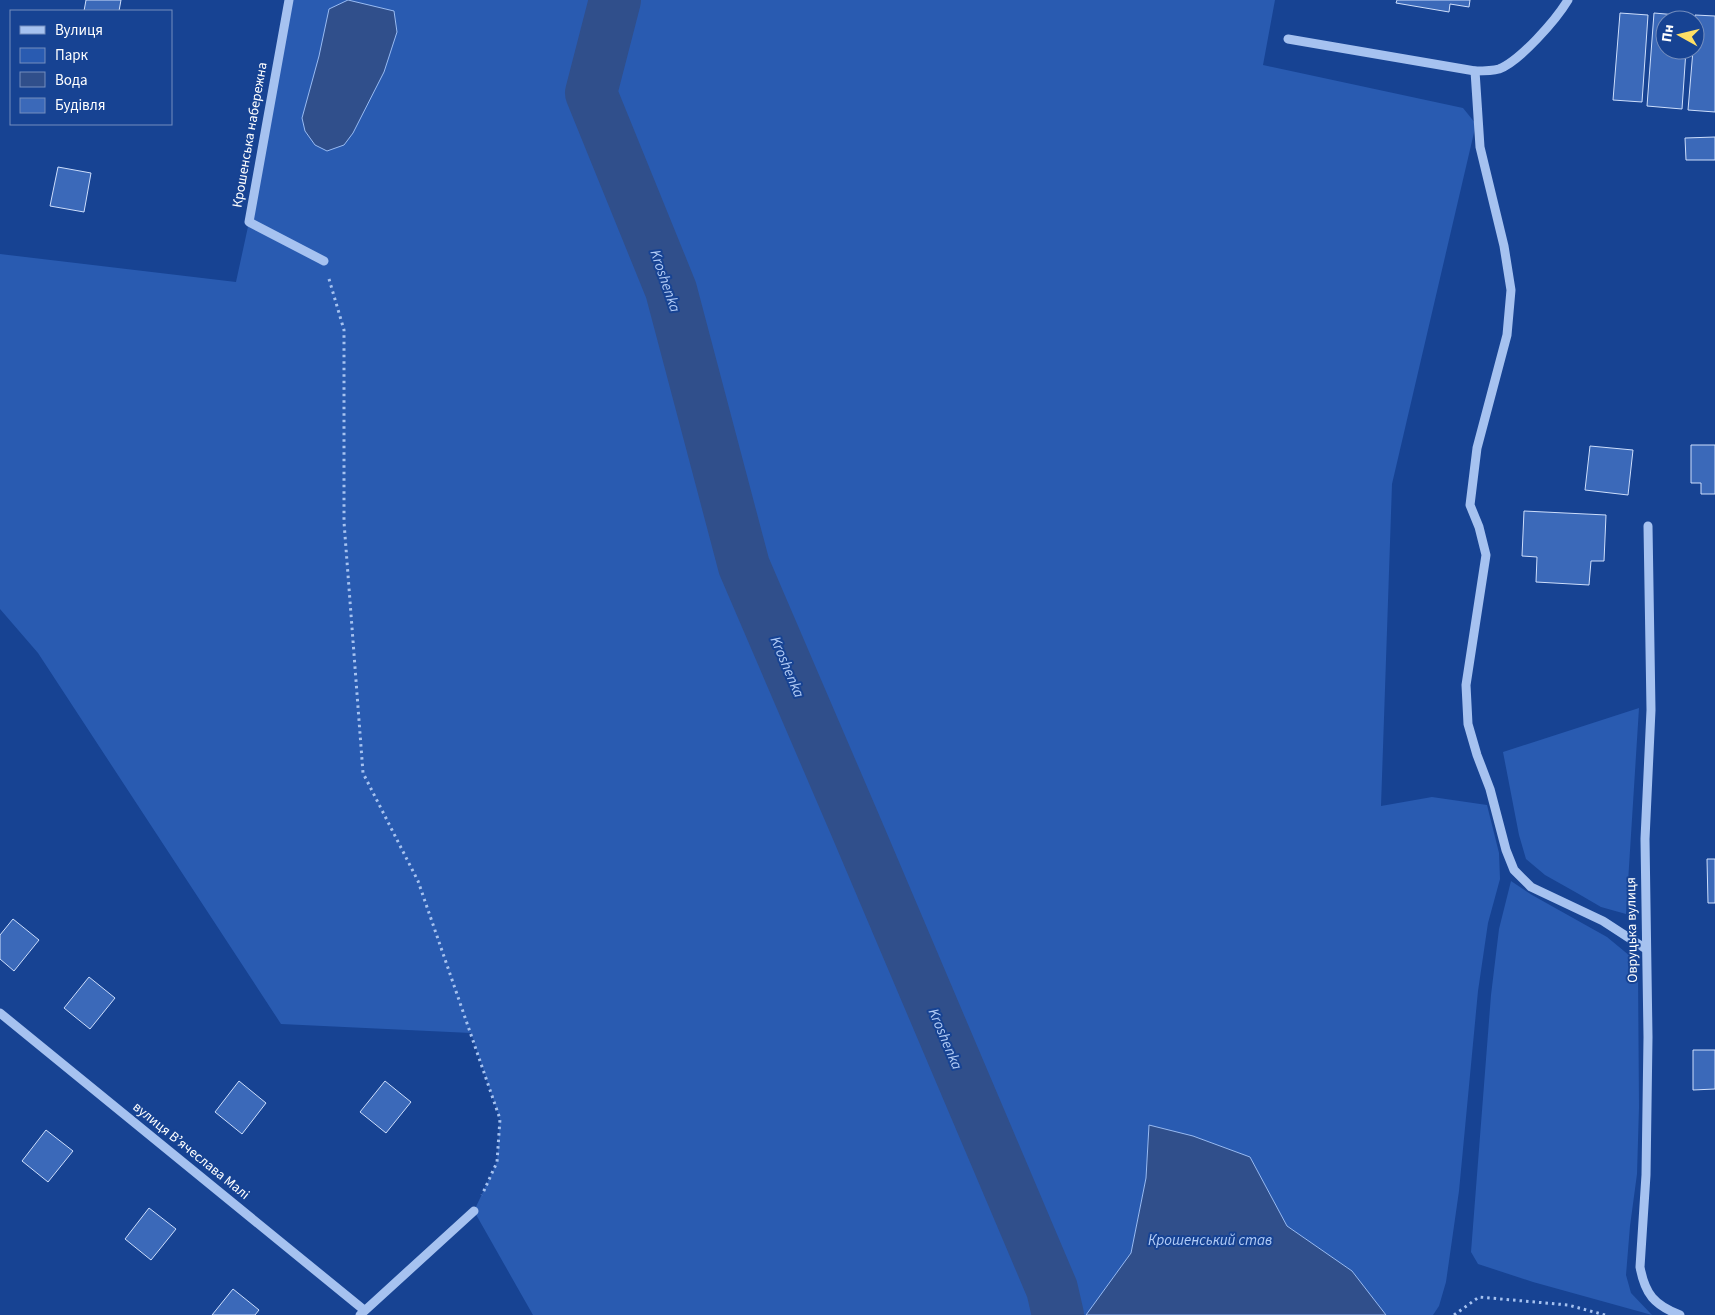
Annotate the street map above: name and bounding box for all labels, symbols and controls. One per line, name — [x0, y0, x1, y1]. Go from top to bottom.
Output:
legend — [10, 10, 172, 125]
north arrow — [1655, 10, 1705, 60]
text: Вулиця — [55, 20, 103, 41]
text: Пн — [1657, 23, 1679, 43]
text: Парк — [55, 45, 89, 66]
street label: Крошенська набережна — [227, 61, 273, 209]
text: Вода — [55, 70, 88, 91]
text: Будівля — [55, 95, 105, 116]
water label: Kroshenka — [645, 247, 685, 315]
water label: Kroshenka — [765, 633, 809, 701]
street label: Овруцька вулиця — [1621, 877, 1643, 983]
water label: Kroshenka — [923, 1005, 967, 1073]
street label: вулиця Вʼячеслава Малі — [128, 1097, 254, 1205]
water label: Крошенський став — [1148, 1230, 1272, 1251]

